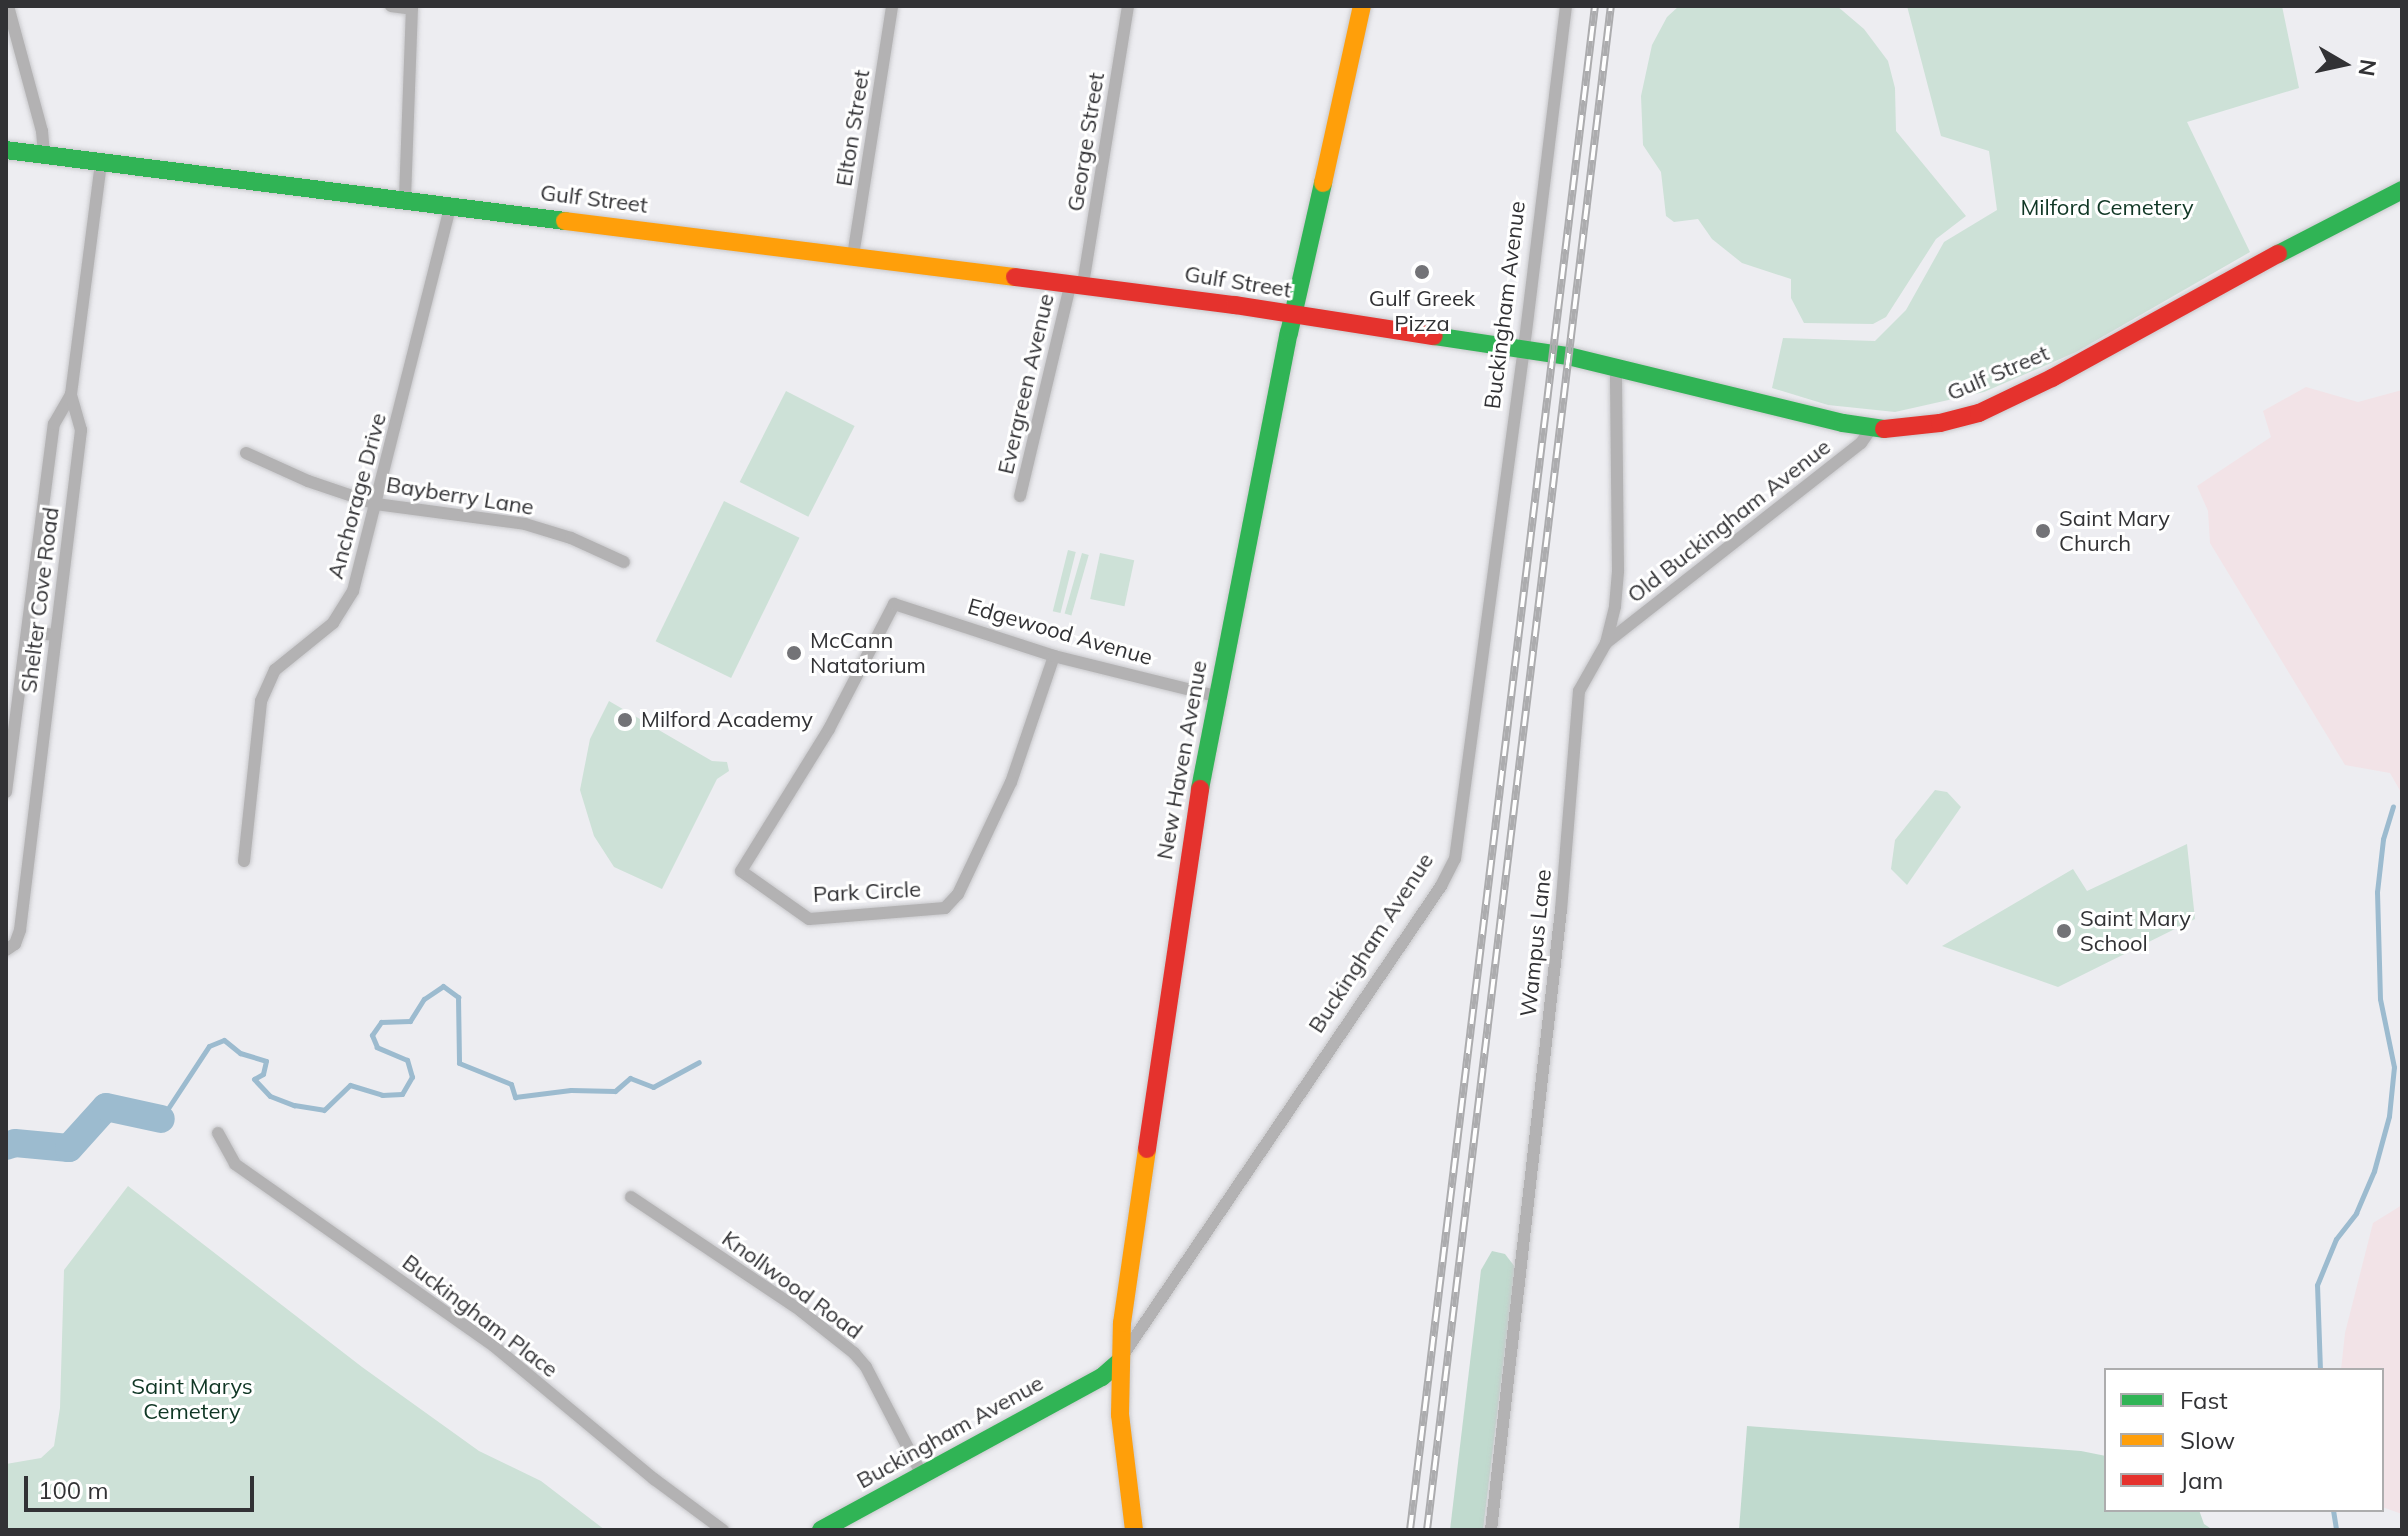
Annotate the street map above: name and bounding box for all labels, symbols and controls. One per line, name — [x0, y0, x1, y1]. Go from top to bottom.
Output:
north arrow — [2304, 24, 2384, 104]
text: N — [2353, 57, 2383, 78]
street label: Elton Street — [831, 68, 875, 188]
street label: George Street — [1062, 71, 1110, 213]
street label: Gulf Street — [539, 179, 649, 219]
park label: Milford Cemetery — [2020, 195, 2194, 221]
street label: Buckingham Avenue — [1479, 200, 1531, 410]
street label: Gulf Street — [1183, 261, 1293, 303]
marker: Gulf Greek Pizza — [1413, 263, 1431, 281]
place label: Gulf Greek Pizza — [1369, 285, 1475, 336]
street label: Evergreen Avenue — [992, 291, 1060, 477]
street label: Gulf Street — [1943, 340, 2053, 406]
street label: Anchorage Drive — [322, 410, 392, 582]
street label: Old Buckingham Avenue — [1622, 434, 1836, 608]
street label: Bayberry Lane — [384, 471, 536, 521]
place label: Saint Mary Church — [2059, 505, 2170, 556]
street label: Shelter Cove Road — [16, 506, 64, 694]
marker: Saint Mary Church — [2034, 522, 2052, 540]
street label: Edgewood Avenue — [965, 593, 1155, 671]
place label: McCann Natatorium — [810, 627, 926, 678]
marker: McCann Natatorium — [785, 644, 803, 662]
street label: New Haven Avenue — [1151, 658, 1213, 862]
place label: Milford Academy — [641, 707, 813, 733]
marker: Milford Academy — [616, 711, 634, 729]
street label: Buckingham Avenue — [1303, 848, 1439, 1038]
street label: Wampus Lane — [1515, 868, 1557, 1018]
street label: Park Circle — [812, 876, 922, 908]
place label: Saint Mary School — [2080, 905, 2191, 956]
marker: Saint Mary School — [2055, 922, 2073, 940]
street label: Knollwood Road — [717, 1225, 867, 1345]
street label: Buckingham Place — [397, 1249, 563, 1383]
legend — [2104, 1368, 2384, 1512]
street label: Buckingham Avenue — [852, 1370, 1048, 1494]
park label: Saint Marys Cemetery — [131, 1373, 253, 1424]
text: Fast — [2180, 1385, 2228, 1415]
text: Slow — [2180, 1425, 2235, 1455]
scale bar — [28, 1460, 258, 1510]
text: Jam — [2180, 1465, 2223, 1495]
text: 100 m — [38, 1475, 109, 1505]

